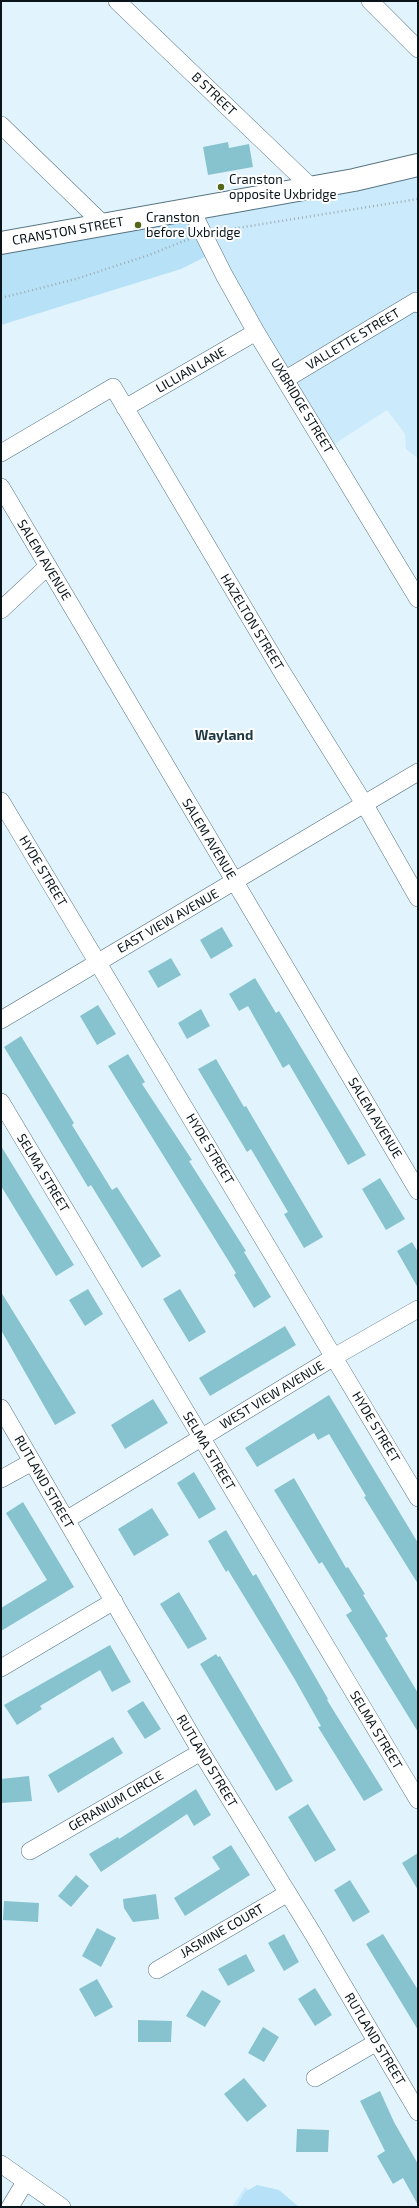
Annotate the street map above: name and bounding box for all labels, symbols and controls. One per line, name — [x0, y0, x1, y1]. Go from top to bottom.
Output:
street label: B STREET — [188, 69, 240, 119]
place label: Cranston opposite Uxbridge — [229, 172, 337, 203]
marker: Cranston opposite Uxbridge — [216, 182, 226, 192]
place label: Cranston before Uxbridge — [146, 210, 241, 241]
street label: CRANSTON STREET — [11, 213, 125, 249]
marker: Cranston before Uxbridge — [133, 220, 143, 230]
street label: VALLETTE STREET — [303, 305, 403, 373]
street label: LILLIAN LANE — [153, 344, 229, 396]
street label: UXBRIDGE STREET — [267, 356, 337, 456]
street label: SALEM AVENUE — [14, 517, 74, 603]
street label: HAZELTON STREET — [217, 571, 287, 673]
district label: Wayland — [195, 727, 253, 743]
street label: SALEM AVENUE — [179, 796, 239, 882]
street label: HYDE STREET — [16, 833, 70, 909]
street label: EAST VIEW AVENUE — [114, 886, 222, 956]
street label: SALEM AVENUE — [345, 1075, 405, 1161]
street label: HYDE STREET — [183, 1111, 237, 1187]
street label: SELMA STREET — [13, 1131, 73, 1215]
street label: WEST VIEW AVENUE — [217, 1358, 327, 1432]
street label: HYDE STREET — [349, 1389, 403, 1465]
street label: SELMA STREET — [179, 1409, 239, 1493]
street label: RUTLAND STREET — [11, 1433, 77, 1531]
street label: SELMA STREET — [346, 1688, 406, 1772]
street label: RUTLAND STREET — [173, 1712, 241, 1810]
street label: GERANIUM CIRCLE — [66, 1767, 166, 1835]
street label: JASMINE COURT — [177, 1901, 267, 1961]
street label: RUTLAND STREET — [341, 1990, 409, 2088]

